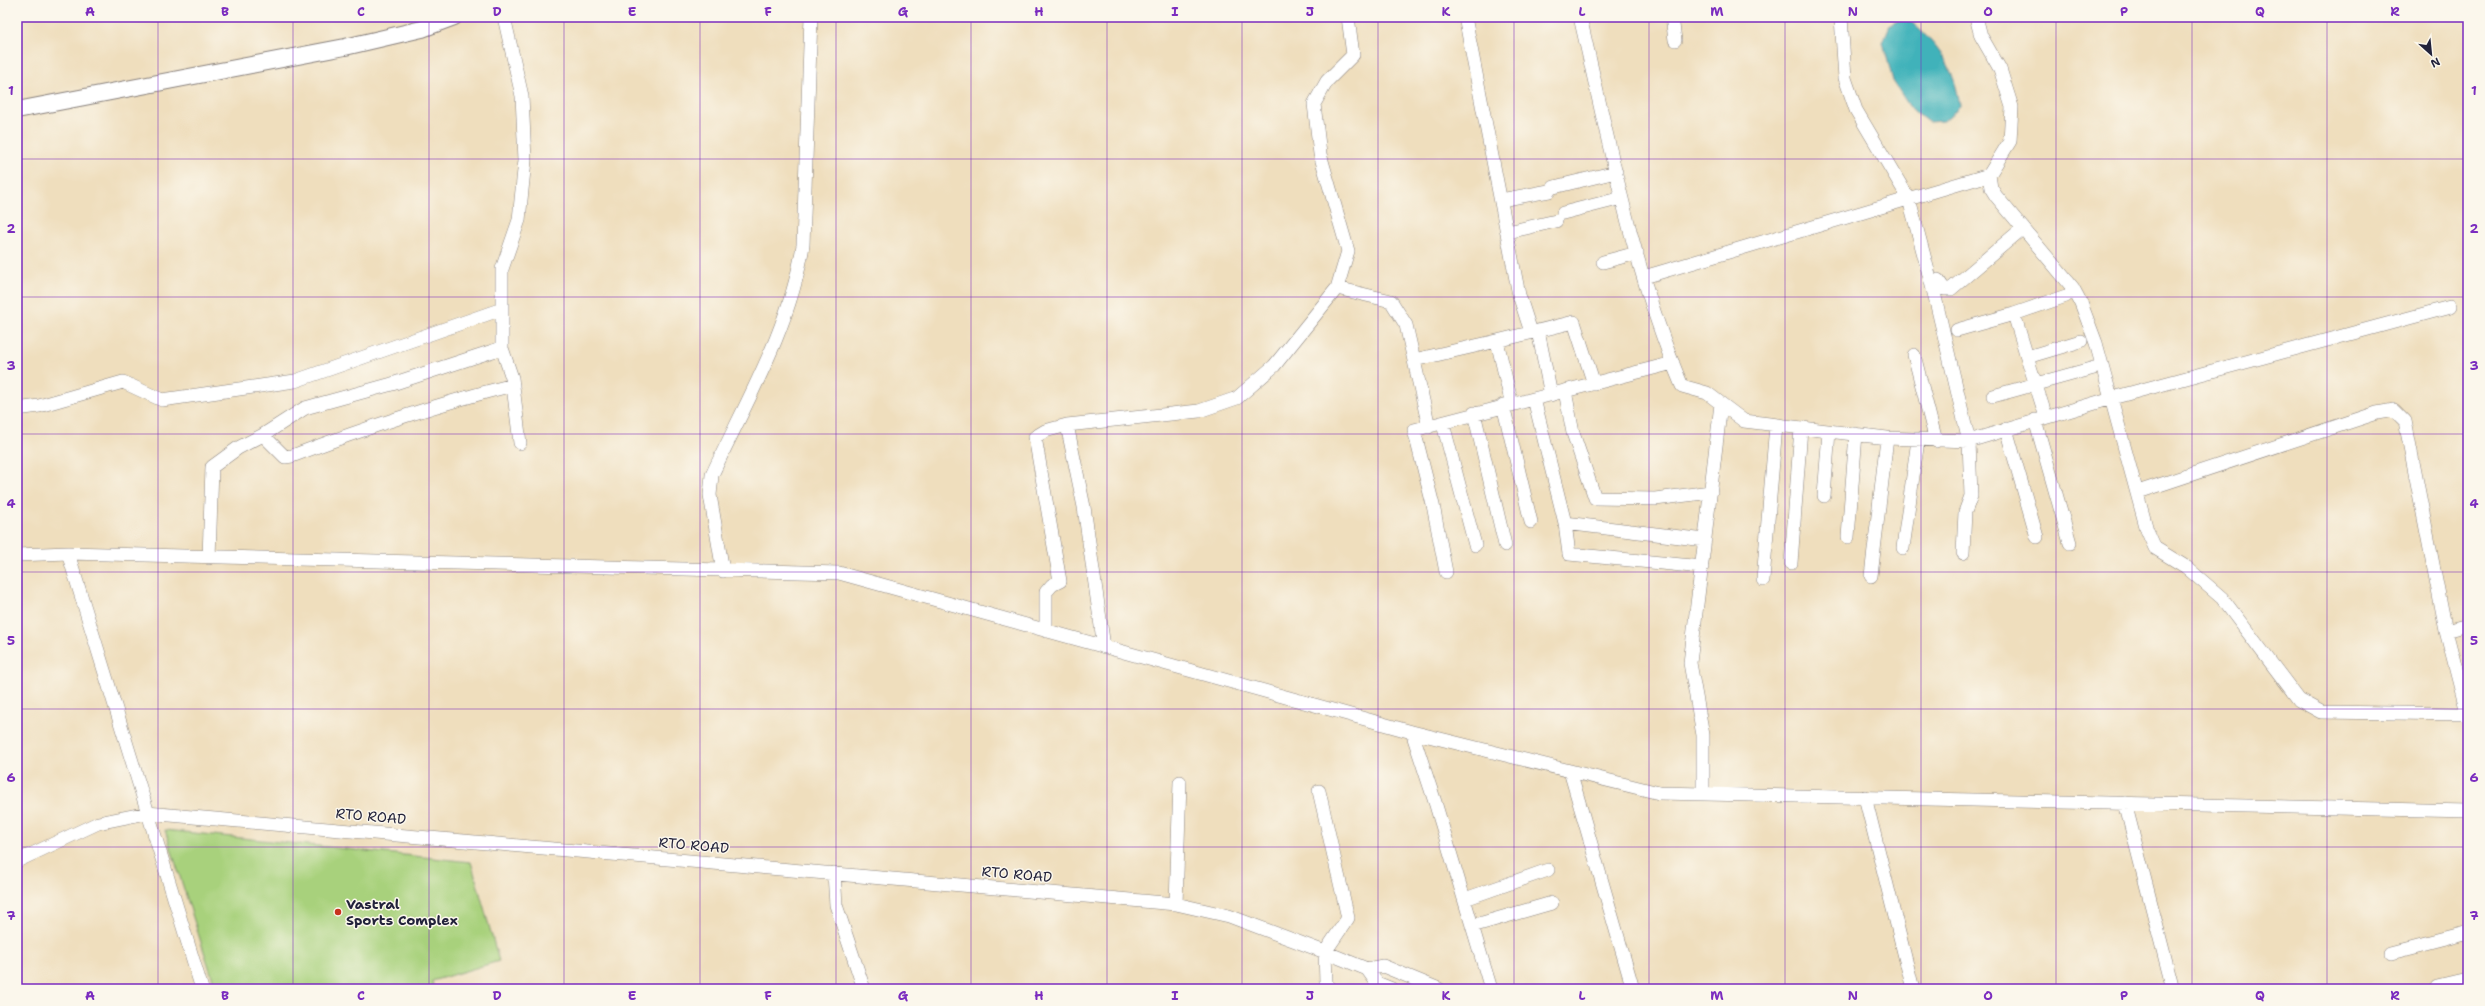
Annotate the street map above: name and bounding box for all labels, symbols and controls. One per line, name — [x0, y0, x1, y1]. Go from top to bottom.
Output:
text: A — [85, 3, 95, 20]
text: B — [221, 3, 229, 20]
text: C — [357, 3, 365, 20]
text: D — [492, 3, 502, 20]
text: E — [628, 3, 637, 20]
text: F — [764, 3, 772, 20]
text: G — [898, 3, 909, 20]
text: H — [1034, 3, 1044, 20]
text: I — [1171, 3, 1179, 20]
text: J — [1306, 3, 1314, 20]
text: K — [1442, 3, 1451, 20]
text: L — [1578, 3, 1586, 20]
text: M — [1710, 3, 1724, 20]
text: N — [1848, 3, 1858, 20]
text: O — [1983, 3, 1993, 20]
text: P — [2120, 3, 2128, 20]
text: Q — [2255, 3, 2265, 20]
text: R — [2390, 3, 2400, 20]
north arrow — [2411, 34, 2451, 74]
text: N — [2428, 54, 2443, 71]
text: 1 — [8, 82, 14, 99]
text: 1 — [2471, 82, 2477, 99]
text: 2 — [6, 220, 16, 237]
text: 2 — [2469, 220, 2479, 237]
text: 3 — [6, 357, 16, 374]
text: 3 — [2469, 357, 2479, 374]
text: 4 — [6, 495, 16, 512]
text: 4 — [2469, 495, 2479, 512]
text: 5 — [7, 632, 15, 649]
text: 5 — [2470, 632, 2478, 649]
text: 6 — [6, 769, 16, 786]
text: 6 — [2469, 769, 2479, 786]
street label: RTO ROAD — [335, 804, 407, 828]
street label: RTO ROAD — [658, 833, 730, 857]
street label: RTO ROAD — [981, 862, 1053, 886]
place label: Vastral Sports Complex — [346, 895, 458, 929]
text: 7 — [6, 907, 16, 924]
marker: Vastral Sports Complex — [333, 907, 343, 917]
text: 7 — [2469, 907, 2479, 924]
text: A — [85, 987, 95, 1004]
text: B — [221, 987, 229, 1004]
text: C — [357, 987, 365, 1004]
text: D — [492, 987, 502, 1004]
text: E — [628, 987, 637, 1004]
text: F — [764, 987, 772, 1004]
text: G — [898, 987, 909, 1004]
text: H — [1034, 987, 1044, 1004]
text: I — [1171, 987, 1179, 1004]
text: J — [1306, 987, 1314, 1004]
text: K — [1442, 987, 1451, 1004]
text: L — [1578, 987, 1586, 1004]
text: M — [1710, 987, 1724, 1004]
text: N — [1848, 987, 1858, 1004]
text: O — [1983, 987, 1993, 1004]
text: P — [2120, 987, 2128, 1004]
text: Q — [2255, 987, 2265, 1004]
text: R — [2390, 987, 2400, 1004]

